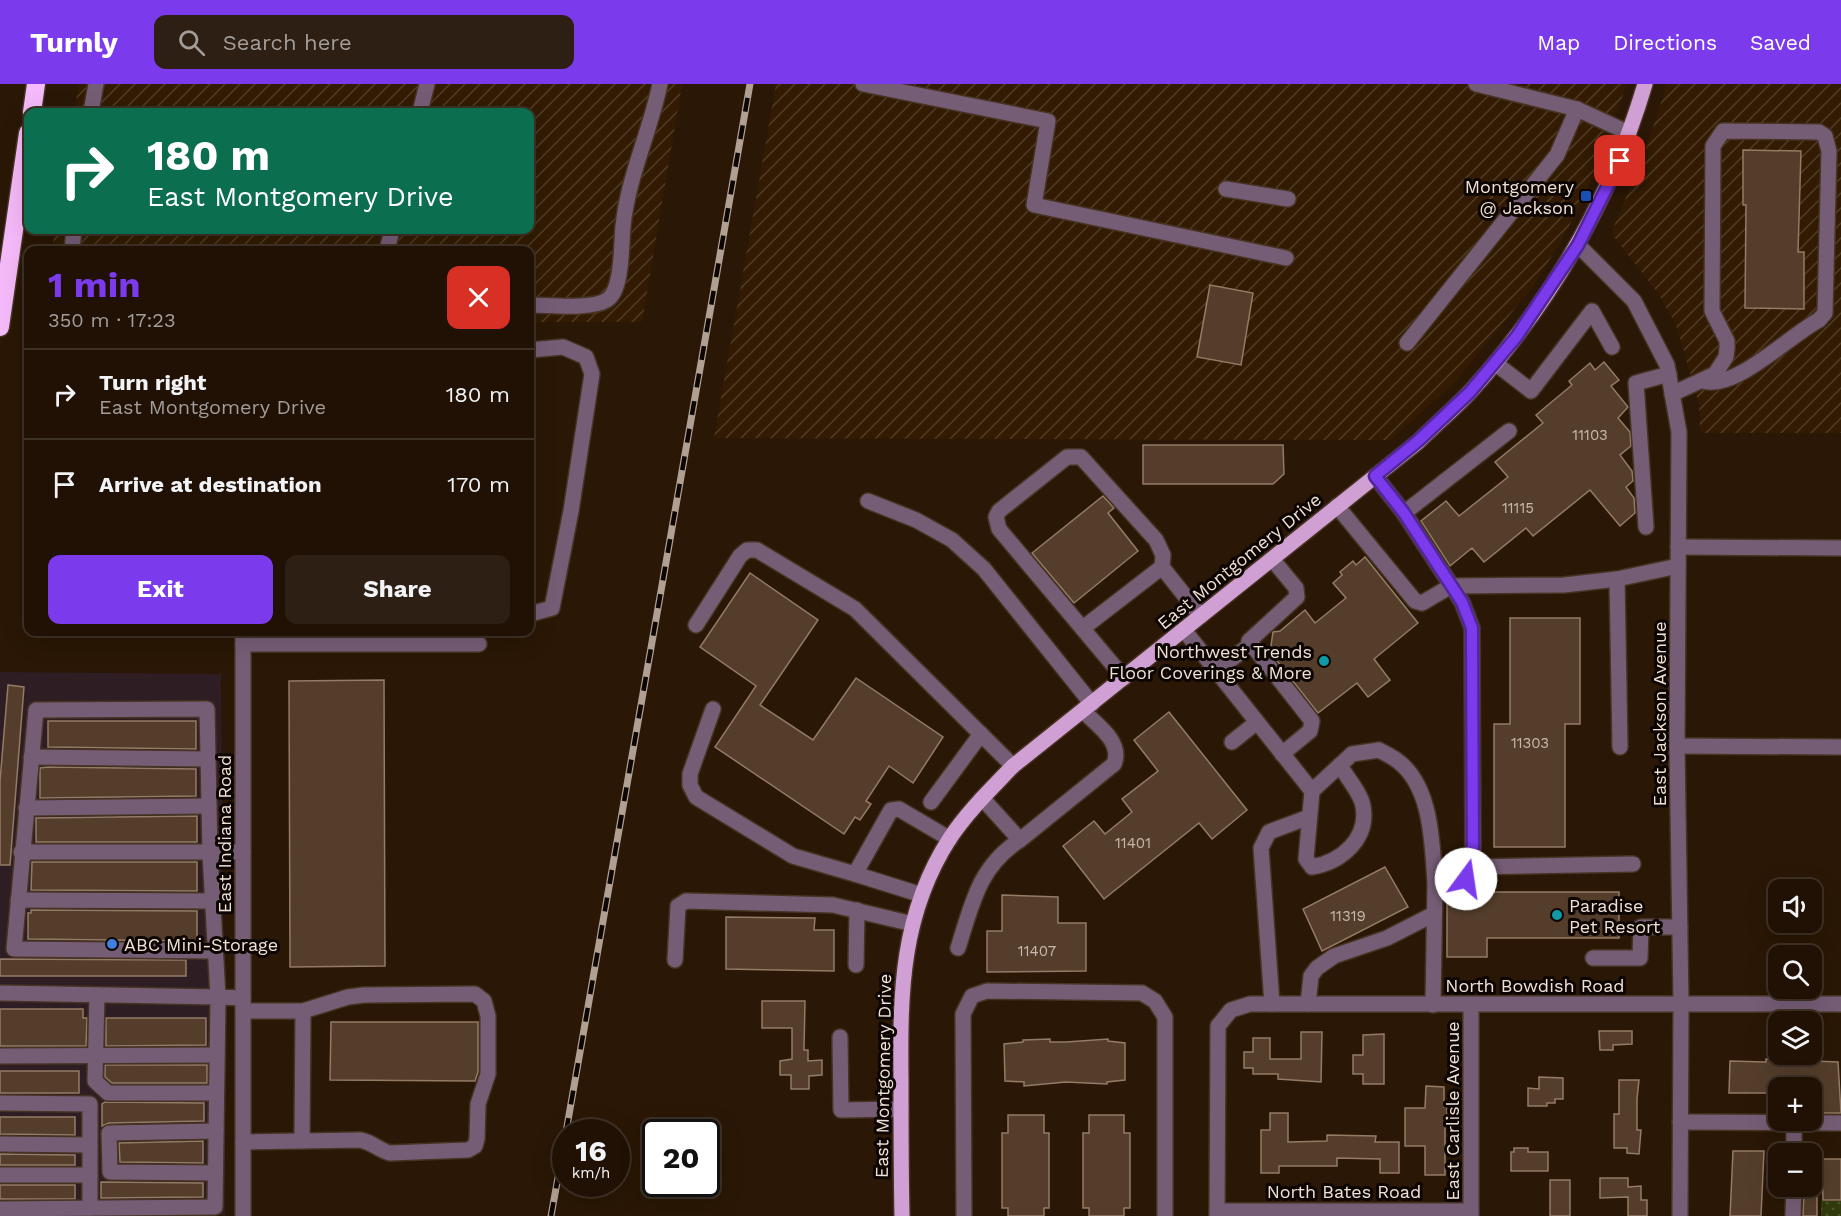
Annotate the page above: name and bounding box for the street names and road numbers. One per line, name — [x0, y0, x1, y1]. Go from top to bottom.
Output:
street label: East Montgomery Drive — [1153, 489, 1325, 633]
street label: East Jackson Avenue — [1649, 621, 1670, 807]
street label: East Indiana Road — [214, 755, 235, 913]
street label: East Montgomery Drive — [871, 974, 895, 1178]
street label: North Bowdish Road — [1445, 975, 1625, 996]
street label: East Carlisle Avenue — [1442, 1021, 1463, 1201]
street label: North Bates Road — [1267, 1181, 1421, 1202]

